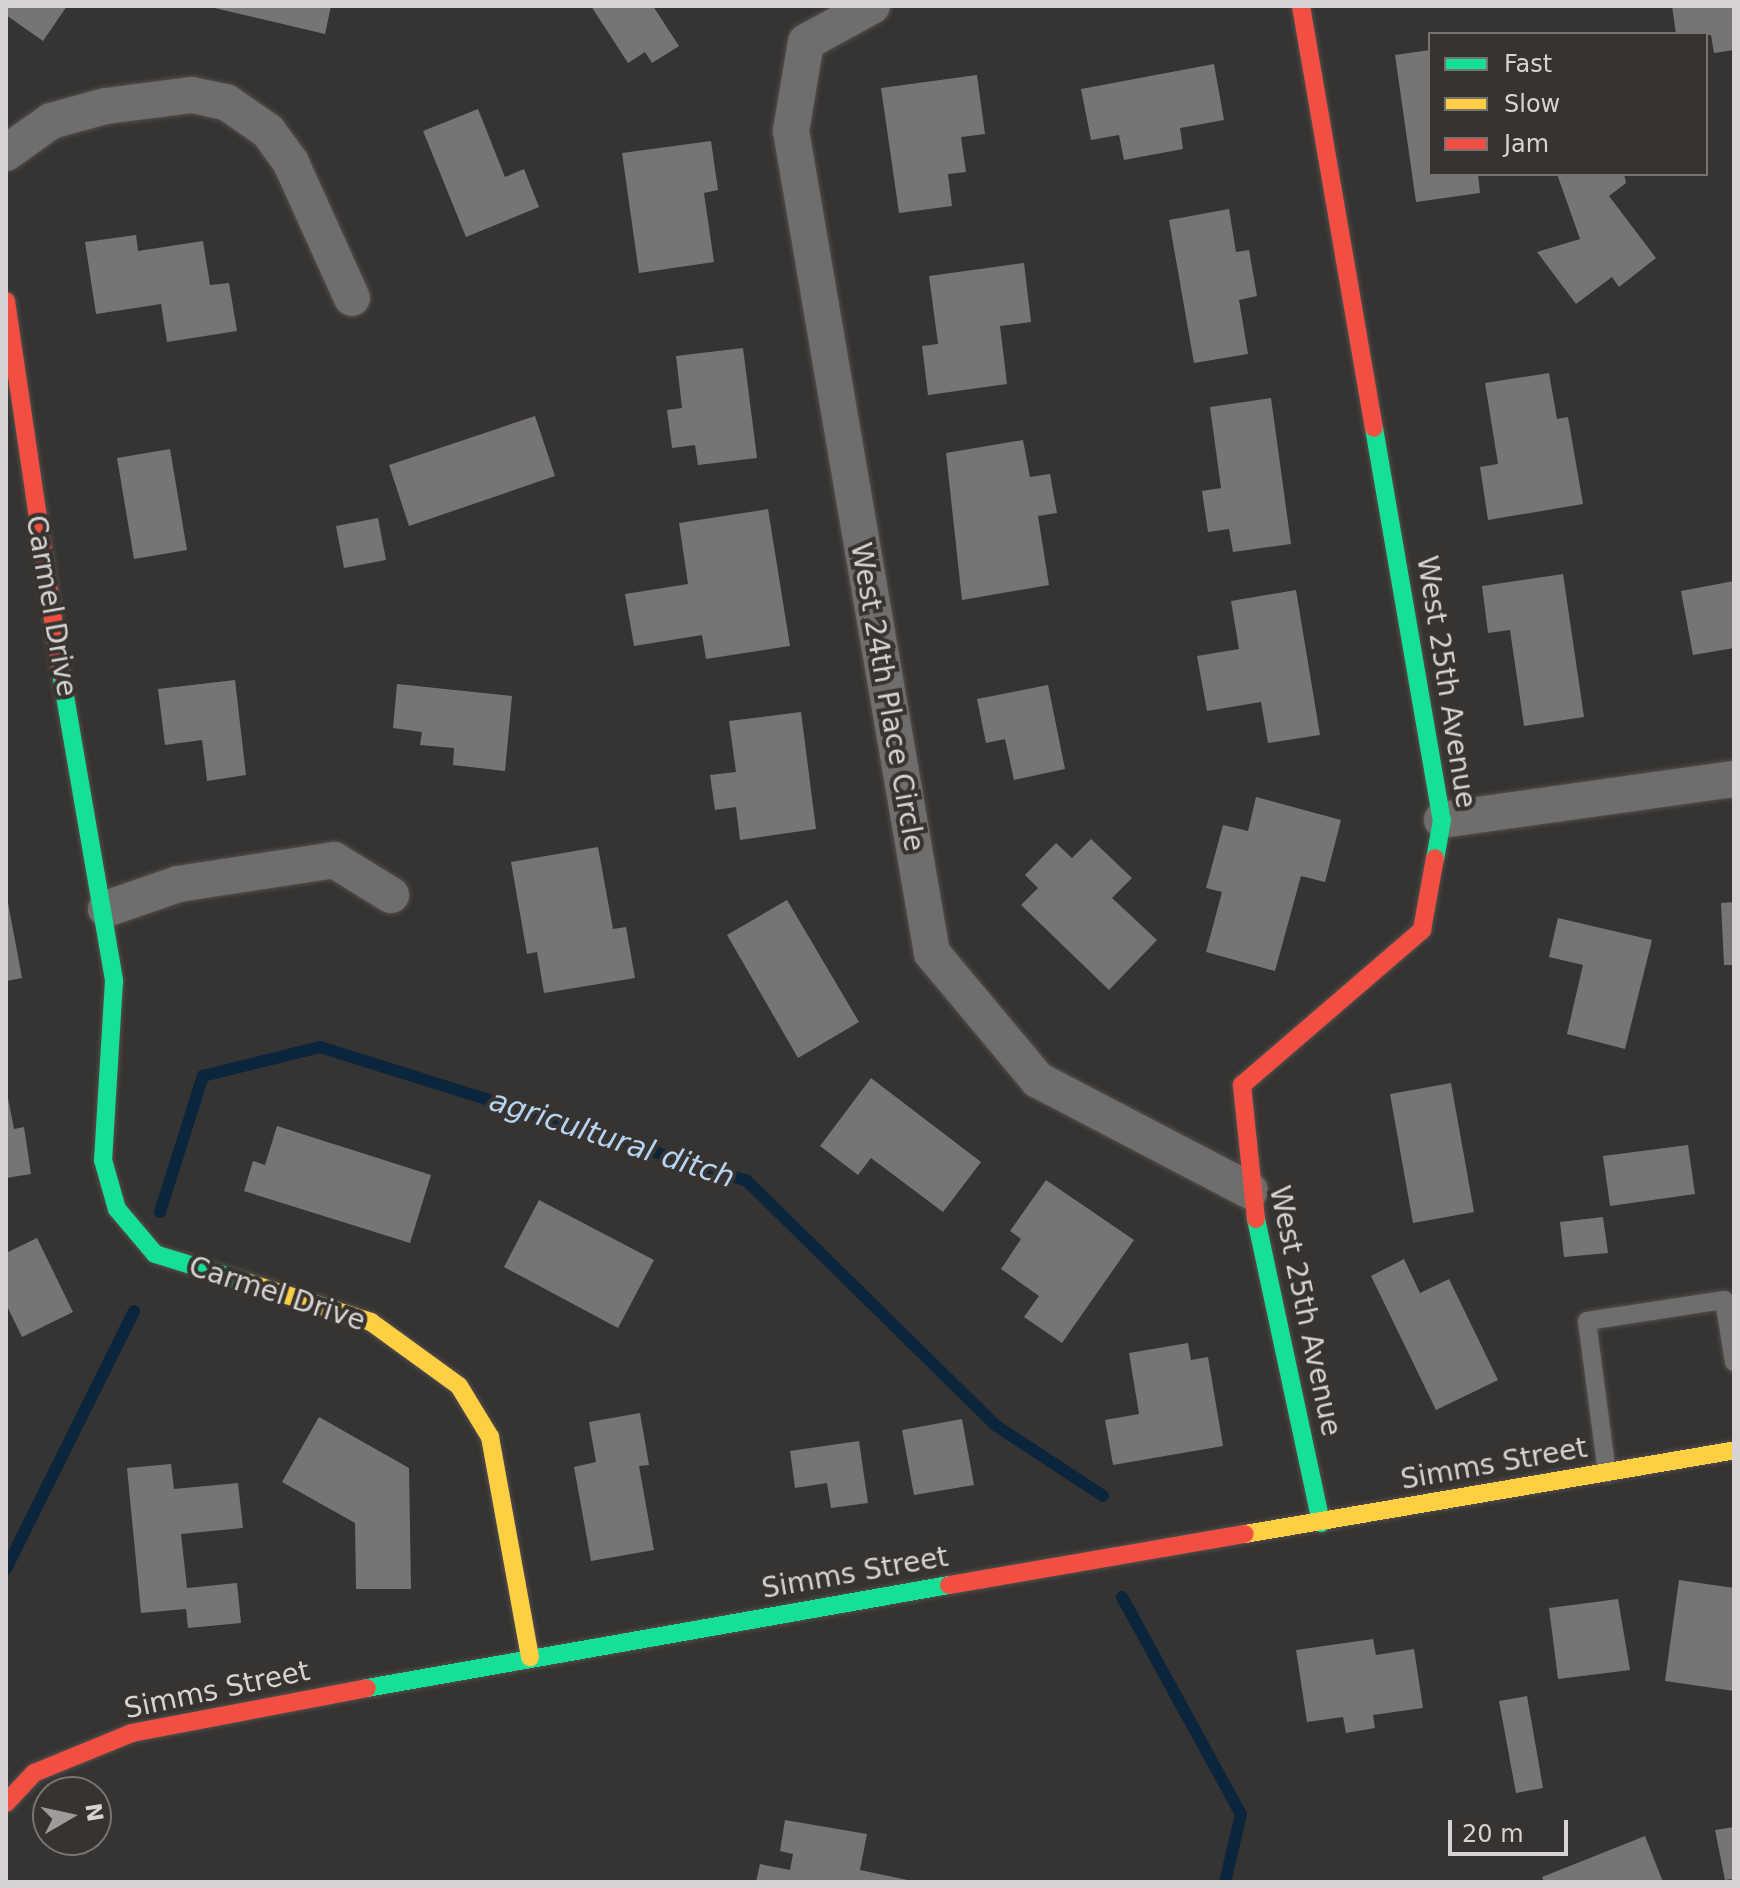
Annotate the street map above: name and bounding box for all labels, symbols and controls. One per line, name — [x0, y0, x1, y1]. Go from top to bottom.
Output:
legend — [1428, 32, 1708, 176]
text: Fast — [1504, 50, 1552, 78]
text: Slow — [1504, 90, 1560, 118]
text: Jam — [1504, 130, 1549, 158]
street label: Carmel Drive — [19, 513, 83, 699]
street label: West 24th Place Circle — [843, 540, 931, 854]
street label: West 25th Avenue — [1409, 553, 1483, 811]
water label: agricultural ditch — [485, 1082, 739, 1196]
street label: West 25th Avenue — [1262, 1183, 1348, 1439]
street label: Carmel Drive — [185, 1250, 369, 1338]
street label: Simms Street — [1398, 1431, 1590, 1497]
street label: Simms Street — [759, 1540, 951, 1606]
street label: Simms Street — [121, 1654, 313, 1726]
north arrow — [32, 1776, 112, 1856]
text: N — [80, 1801, 108, 1824]
scale bar — [1452, 1804, 1572, 1854]
text: 20 m — [1462, 1820, 1524, 1848]

